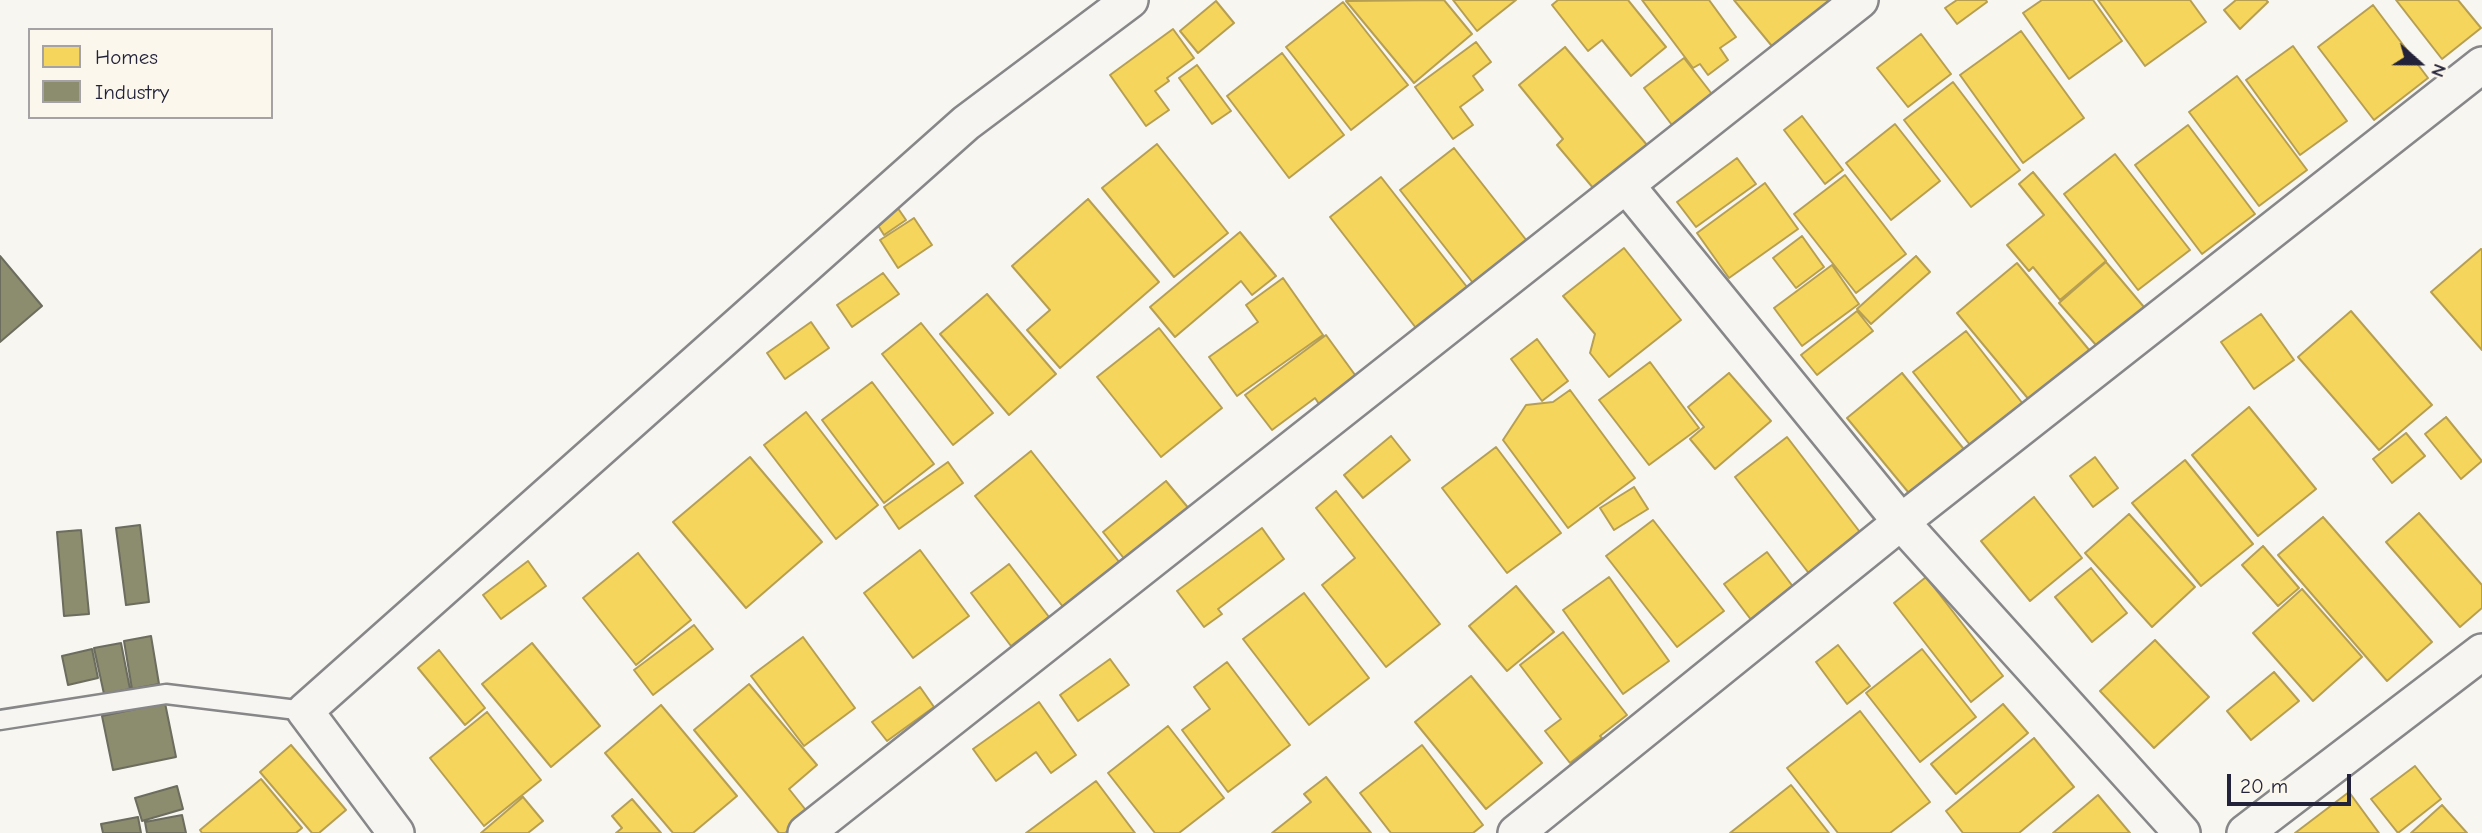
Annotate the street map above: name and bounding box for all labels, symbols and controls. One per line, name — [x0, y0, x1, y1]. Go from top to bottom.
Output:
legend — [28, 28, 273, 119]
north arrow — [2384, 28, 2454, 98]
text: Homes — [95, 45, 158, 69]
text: N — [2426, 61, 2451, 80]
text: Industry — [95, 80, 169, 104]
scale bar — [2230, 760, 2354, 804]
text: 20 m — [2240, 774, 2288, 798]

